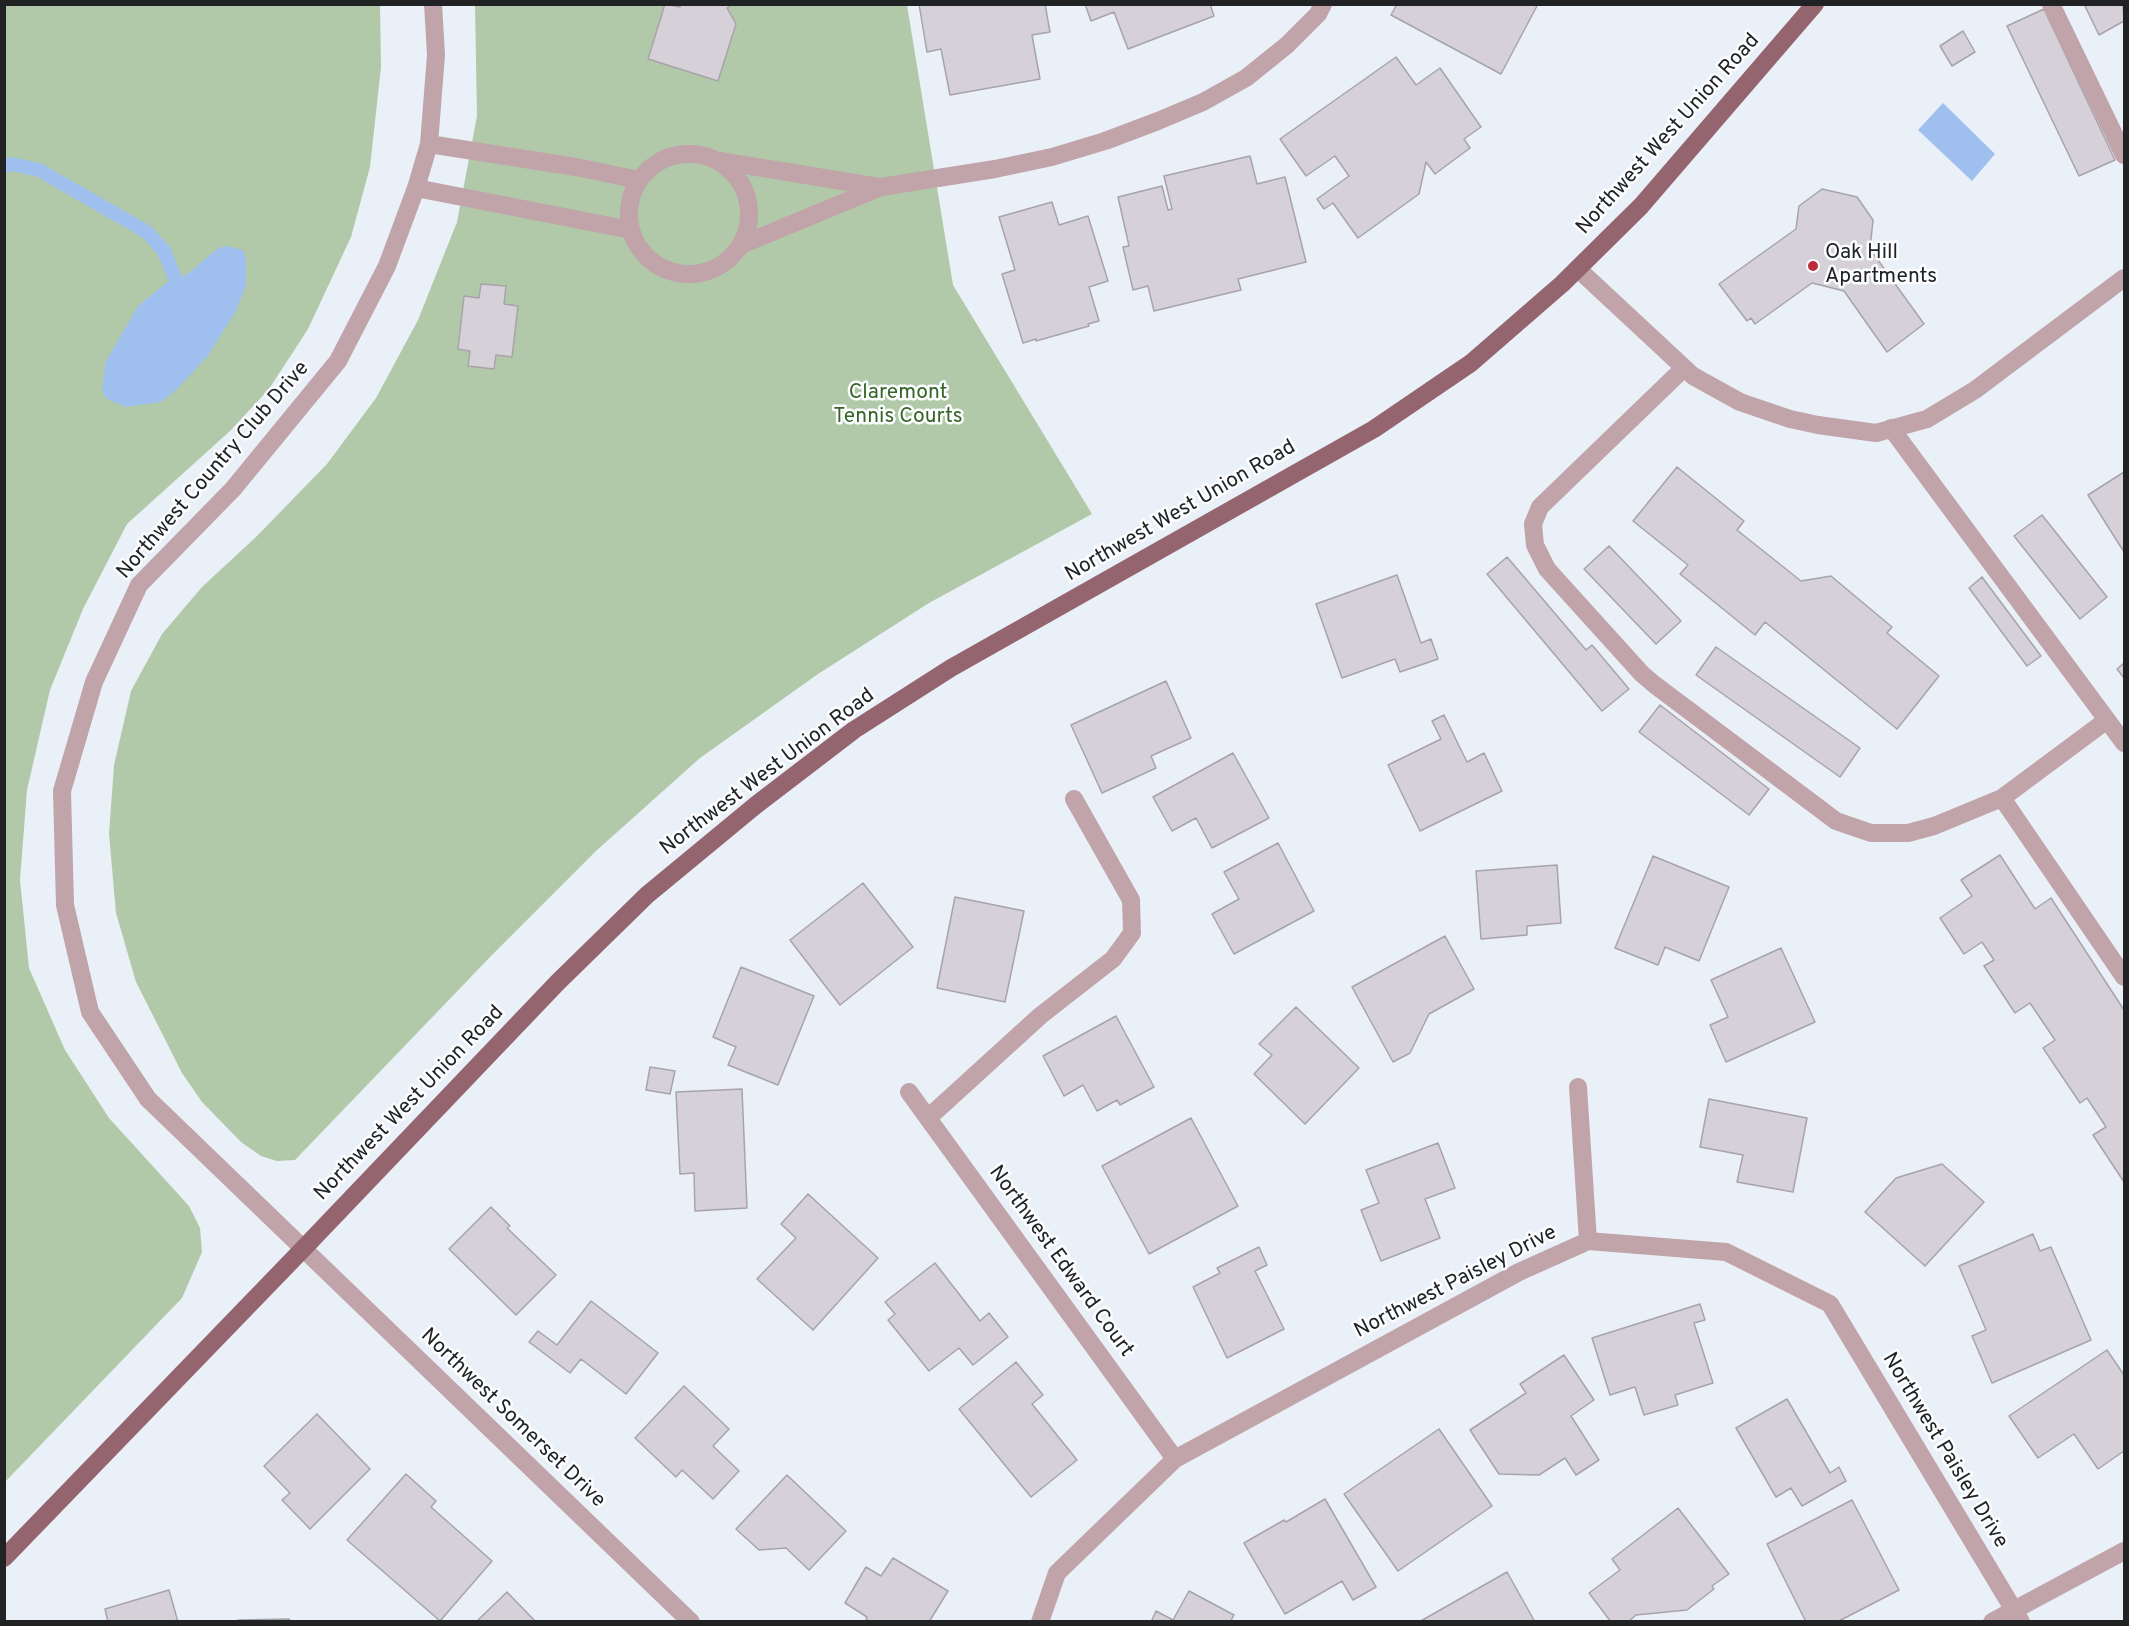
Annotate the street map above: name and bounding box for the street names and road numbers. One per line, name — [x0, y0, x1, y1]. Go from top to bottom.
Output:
street label: Northwest West Union Road — [1572, 29, 1766, 241]
street label: Northwest Country Club Drive — [113, 357, 315, 585]
street label: Northwest West Union Road — [1061, 436, 1301, 588]
street label: Northwest West Union Road — [656, 684, 880, 862]
street label: Northwest West Union Road — [310, 1001, 510, 1207]
street label: Northwest Edward Court — [982, 1161, 1138, 1363]
street label: Northwest Paisley Drive — [1351, 1221, 1561, 1345]
street label: Northwest Somerset Drive — [414, 1324, 610, 1514]
street label: Northwest Paisley Drive — [1876, 1349, 2012, 1553]

